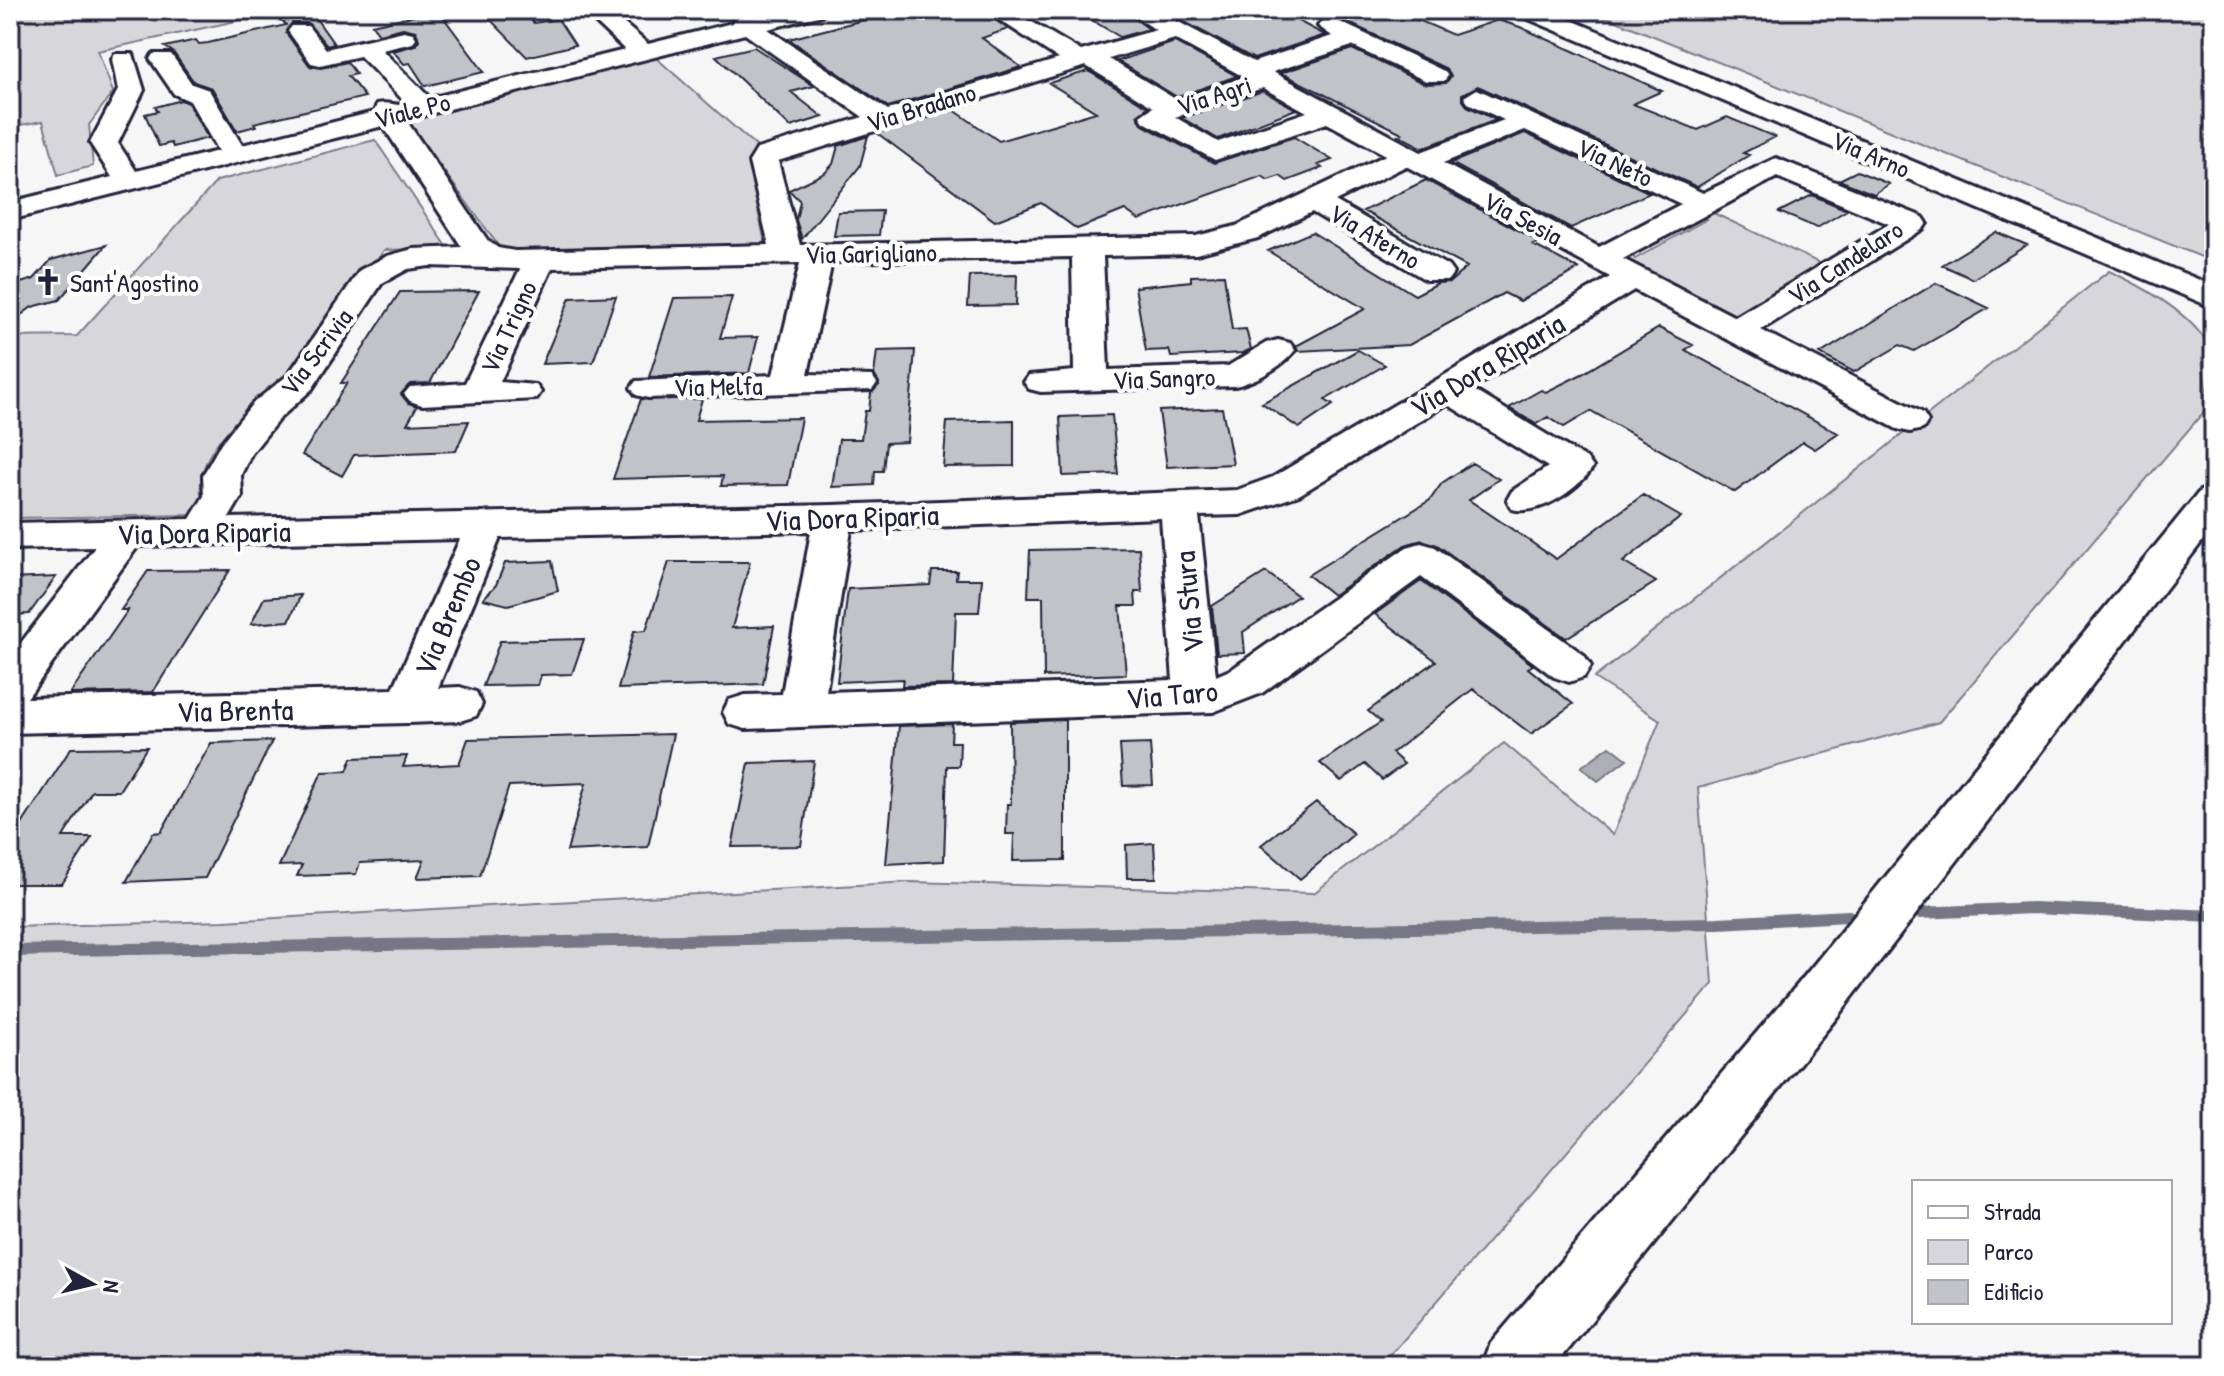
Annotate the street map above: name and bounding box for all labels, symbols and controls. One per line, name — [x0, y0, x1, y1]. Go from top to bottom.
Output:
street label: Via Agri — [1172, 67, 1256, 123]
street label: Via Bradano — [862, 74, 980, 140]
street label: Viale Po — [370, 84, 454, 136]
street label: Via Arno — [1827, 122, 1915, 186]
street label: Via Neto — [1571, 129, 1659, 195]
street label: Via Sesia — [1477, 183, 1569, 253]
street label: Via Aterno — [1323, 195, 1427, 277]
street label: Via Candelaro — [1781, 212, 1909, 312]
street label: Via Garigliano — [805, 234, 937, 272]
place label: Sant'Agostino — [70, 265, 199, 300]
church icon: Sant'Agostino — [33, 267, 63, 297]
street label: Via Trigno — [471, 275, 545, 379]
street label: Via Scrivia — [272, 301, 360, 403]
street label: Via Dora Riparia — [1402, 303, 1572, 427]
street label: Via Sangro — [1112, 359, 1216, 397]
street label: Via Melfa — [673, 368, 763, 404]
street label: Via Dora Riparia — [764, 494, 940, 540]
street label: Via Dora Riparia — [117, 510, 291, 554]
street label: Via Stura — [1164, 549, 1212, 654]
street label: Via Brembo — [404, 550, 490, 682]
street label: Via Taro — [1125, 670, 1219, 718]
street label: Via Brenta — [176, 689, 294, 731]
legend — [1912, 1180, 2172, 1324]
text: Strada — [1984, 1195, 2041, 1227]
text: Parco — [1984, 1235, 2034, 1267]
north arrow — [52, 1244, 132, 1324]
text: Edificio — [1984, 1275, 2044, 1307]
text: N — [96, 1279, 127, 1295]

